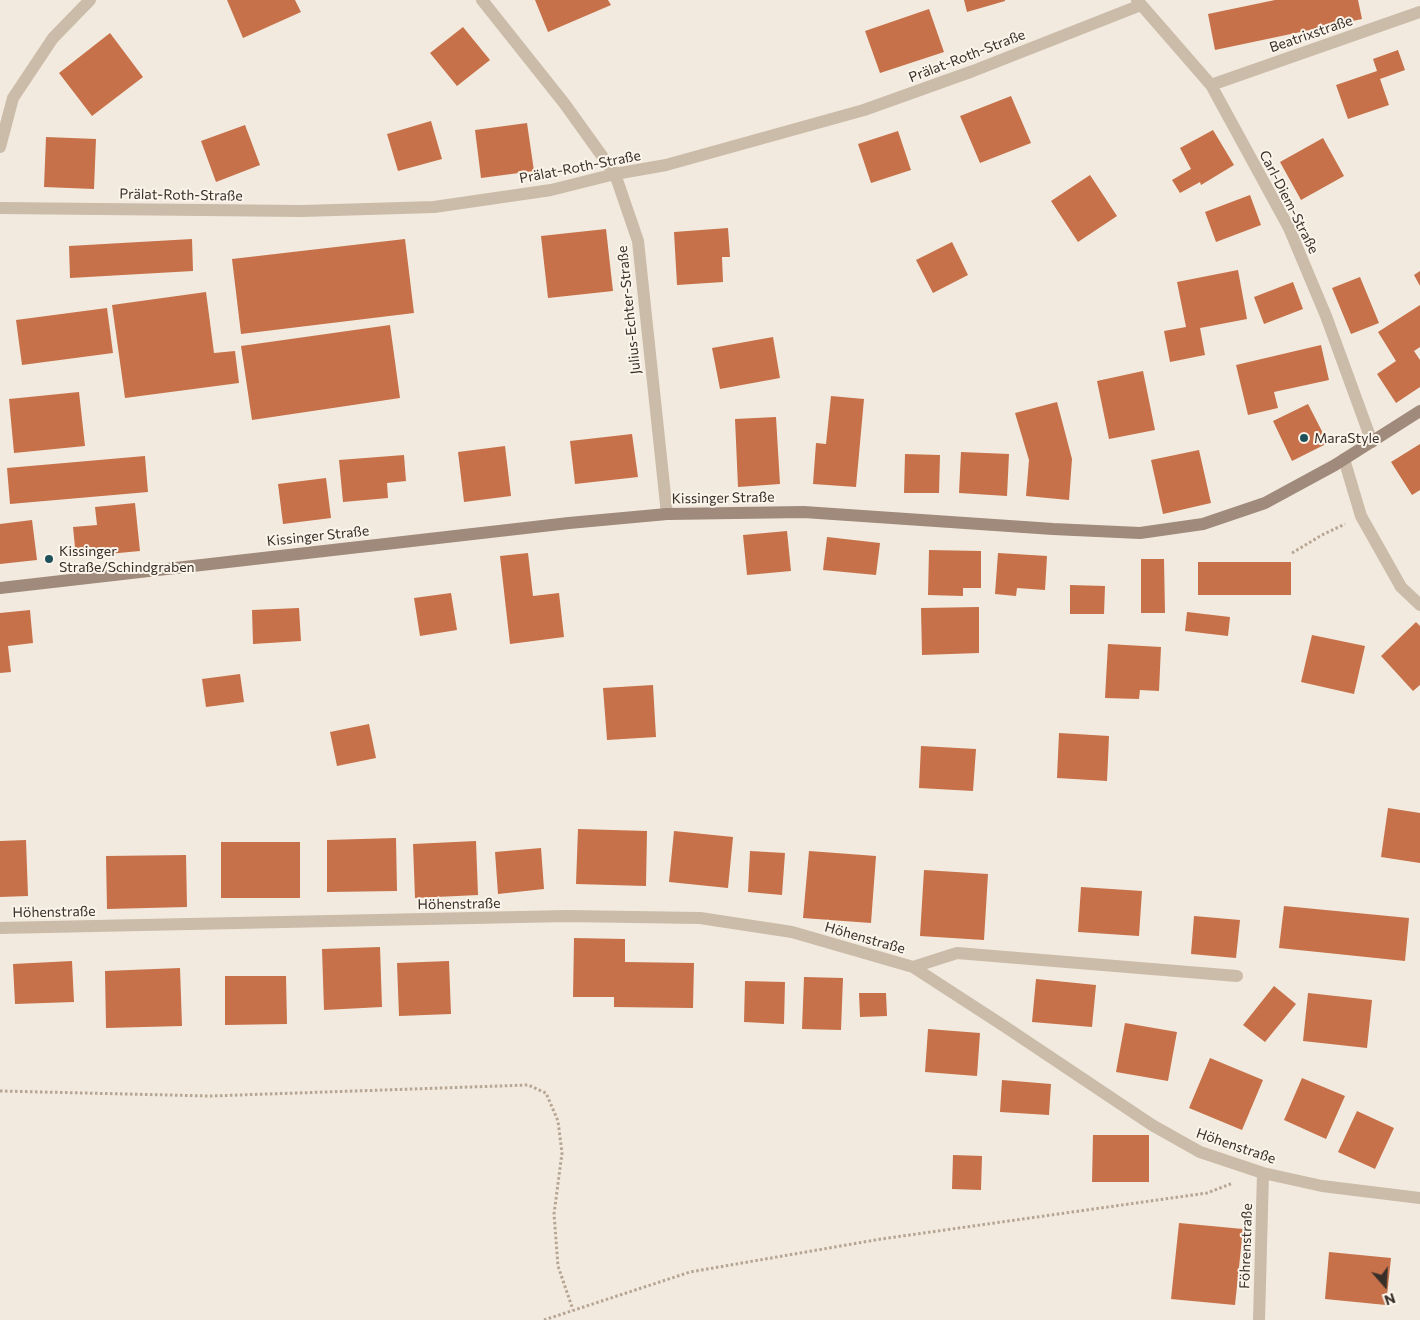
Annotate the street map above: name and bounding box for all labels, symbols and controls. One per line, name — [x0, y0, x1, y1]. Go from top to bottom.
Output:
street label: Beatrixstraße — [1267, 12, 1355, 56]
street label: Prälat-Roth-Straße — [906, 26, 1028, 86]
street label: Prälat-Roth-Straße — [518, 147, 642, 187]
street label: Carl-Diem-Straße — [1256, 147, 1322, 257]
street label: Prälat-Roth-Straße — [119, 186, 243, 204]
street label: Julius-Echter-Straße — [614, 245, 644, 375]
place label: MaraStyle — [1314, 430, 1379, 446]
marker: MaraStyle — [1298, 432, 1310, 444]
street label: Kissinger Straße — [671, 489, 775, 507]
street label: Kissinger Straße — [266, 522, 370, 550]
place label: Kissinger Straße/Schindgraben — [59, 543, 195, 576]
marker: Kissinger Straße/Schindgraben — [43, 553, 55, 565]
street label: Höhenstraße — [417, 895, 501, 913]
street label: Höhenstraße — [12, 903, 96, 921]
street label: Höhenstraße — [823, 918, 907, 958]
street label: Höhenstraße — [1194, 1125, 1278, 1167]
street label: Föhrenstraße — [1236, 1203, 1256, 1289]
north arrow — [1360, 1260, 1410, 1310]
text: N — [1382, 1290, 1398, 1309]

